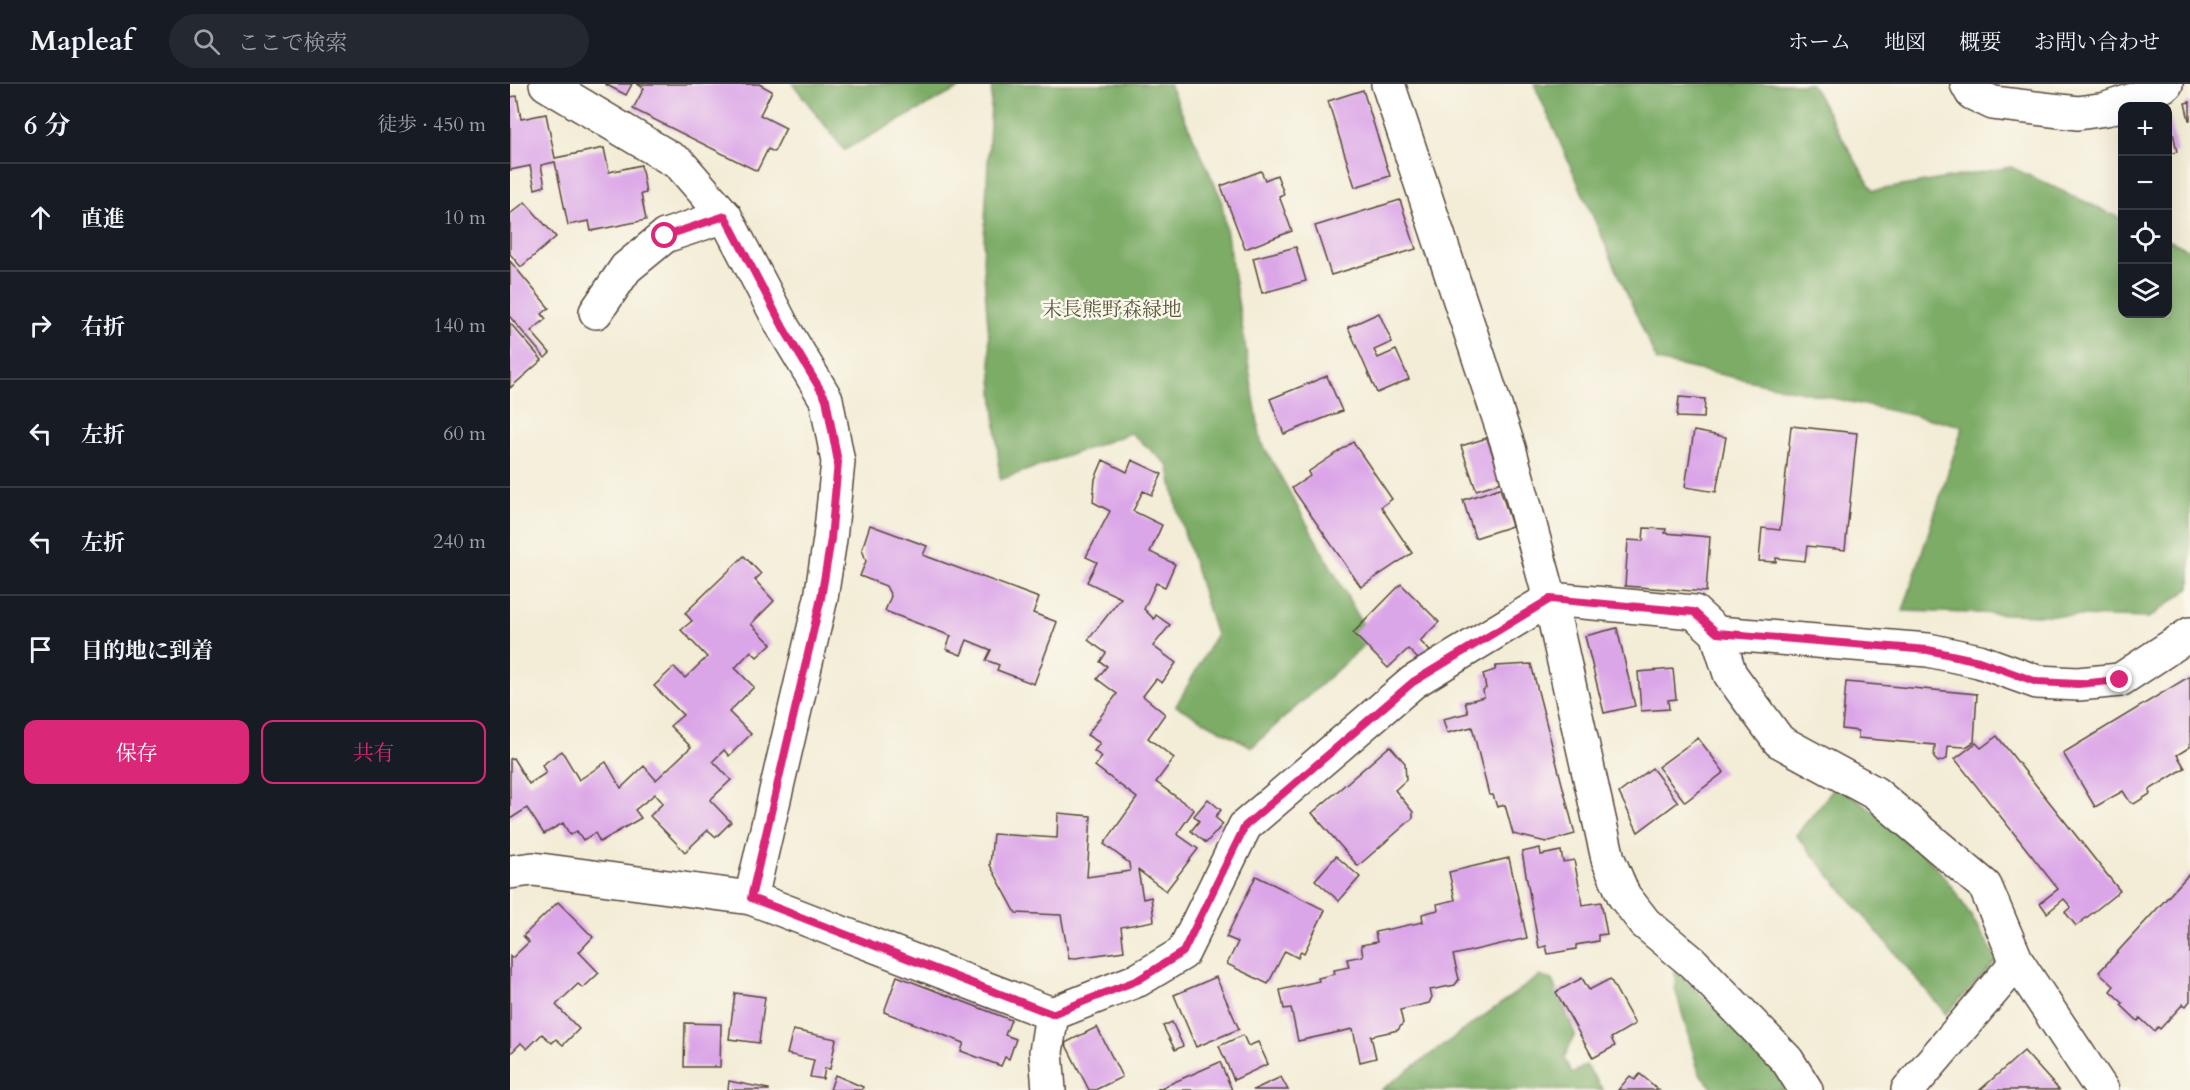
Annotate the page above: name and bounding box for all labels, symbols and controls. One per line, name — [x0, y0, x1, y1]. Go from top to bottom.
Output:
search box — [169, 14, 589, 68]
text: Mapleaf — [30, 22, 133, 60]
icon: search — [190, 25, 223, 58]
text: ここで検索 — [238, 28, 348, 58]
text: ホーム — [1788, 28, 1851, 57]
text: 地図 — [1884, 28, 1926, 57]
text: 概要 — [1959, 28, 2001, 57]
text: お問い合わせ — [2034, 28, 2160, 57]
map controls — [2118, 102, 2172, 318]
button: + — [2118, 102, 2172, 156]
text: 6 分 — [24, 108, 70, 143]
text: 徒歩 · 450 m — [377, 111, 486, 138]
button: − — [2118, 156, 2172, 210]
icon: ahead — [24, 201, 57, 234]
text: 直進 — [81, 204, 125, 234]
text: 10 m — [443, 204, 486, 231]
button: locate — [2118, 210, 2172, 264]
route start — [651, 222, 677, 248]
button: layers — [2118, 264, 2172, 318]
park label: 末長熊野森緑地 — [1042, 296, 1182, 323]
icon: right — [24, 309, 57, 342]
text: 右折 — [81, 312, 125, 342]
text: 140 m — [433, 312, 486, 339]
icon: left — [24, 417, 57, 450]
text: 左折 — [81, 420, 125, 450]
text: 60 m — [443, 420, 486, 447]
icon: left — [24, 525, 57, 558]
text: 左折 — [81, 528, 125, 558]
text: 240 m — [433, 528, 486, 555]
icon: arrive — [24, 633, 57, 666]
text: 目的地に到着 — [81, 636, 213, 666]
route end — [2106, 666, 2132, 692]
button: 保存 — [24, 720, 249, 784]
button: 共有 — [261, 720, 486, 784]

